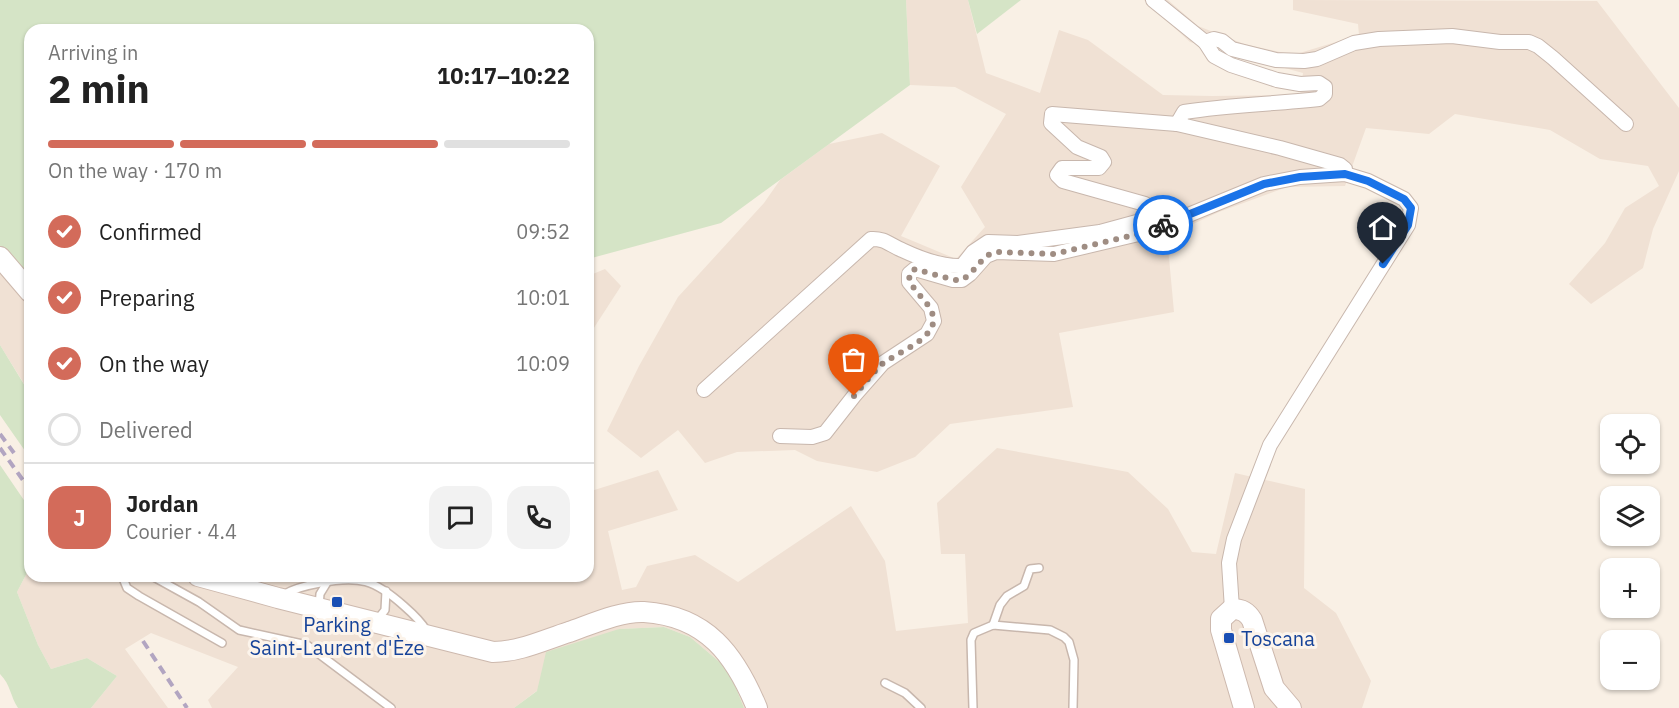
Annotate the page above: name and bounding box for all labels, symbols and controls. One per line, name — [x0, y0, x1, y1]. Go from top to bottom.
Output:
text: Arriving in — [48, 39, 138, 66]
text: 10:17–10:22 — [437, 61, 570, 90]
text: 2 min — [48, 63, 150, 114]
text: On the way · 170 m — [48, 157, 222, 184]
courier — [1133, 195, 1193, 255]
pin — [1357, 202, 1408, 264]
icon: bike — [1147, 209, 1180, 242]
icon: home — [1366, 211, 1399, 244]
icon: check — [48, 215, 81, 248]
text: Confirmed — [99, 217, 202, 246]
text: 09:52 — [516, 218, 570, 245]
icon: check — [48, 281, 81, 314]
text: Preparing — [99, 283, 194, 312]
text: 10:01 — [516, 284, 570, 311]
pin — [828, 334, 879, 396]
icon: bag — [837, 343, 870, 376]
icon: check — [48, 347, 81, 380]
text: On the way — [99, 349, 209, 378]
text: 10:09 — [516, 350, 570, 377]
map controls — [1600, 414, 1660, 690]
button: locate — [1600, 414, 1660, 474]
text: Delivered — [99, 415, 193, 444]
button: chat — [429, 486, 492, 549]
button: phone — [507, 486, 570, 549]
button: layers — [1600, 486, 1660, 546]
text: Jordan — [126, 489, 199, 518]
text: J — [73, 503, 86, 532]
text: Courier · 4.4 — [126, 518, 237, 545]
button: + — [1600, 558, 1660, 618]
marker: Parking Saint-Laurent d'Èze — [330, 595, 344, 609]
place label: Parking Saint-Laurent d'Èze — [250, 611, 424, 661]
place label: Toscana — [1241, 625, 1315, 652]
button: − — [1600, 630, 1660, 690]
marker: Toscana — [1222, 631, 1236, 645]

